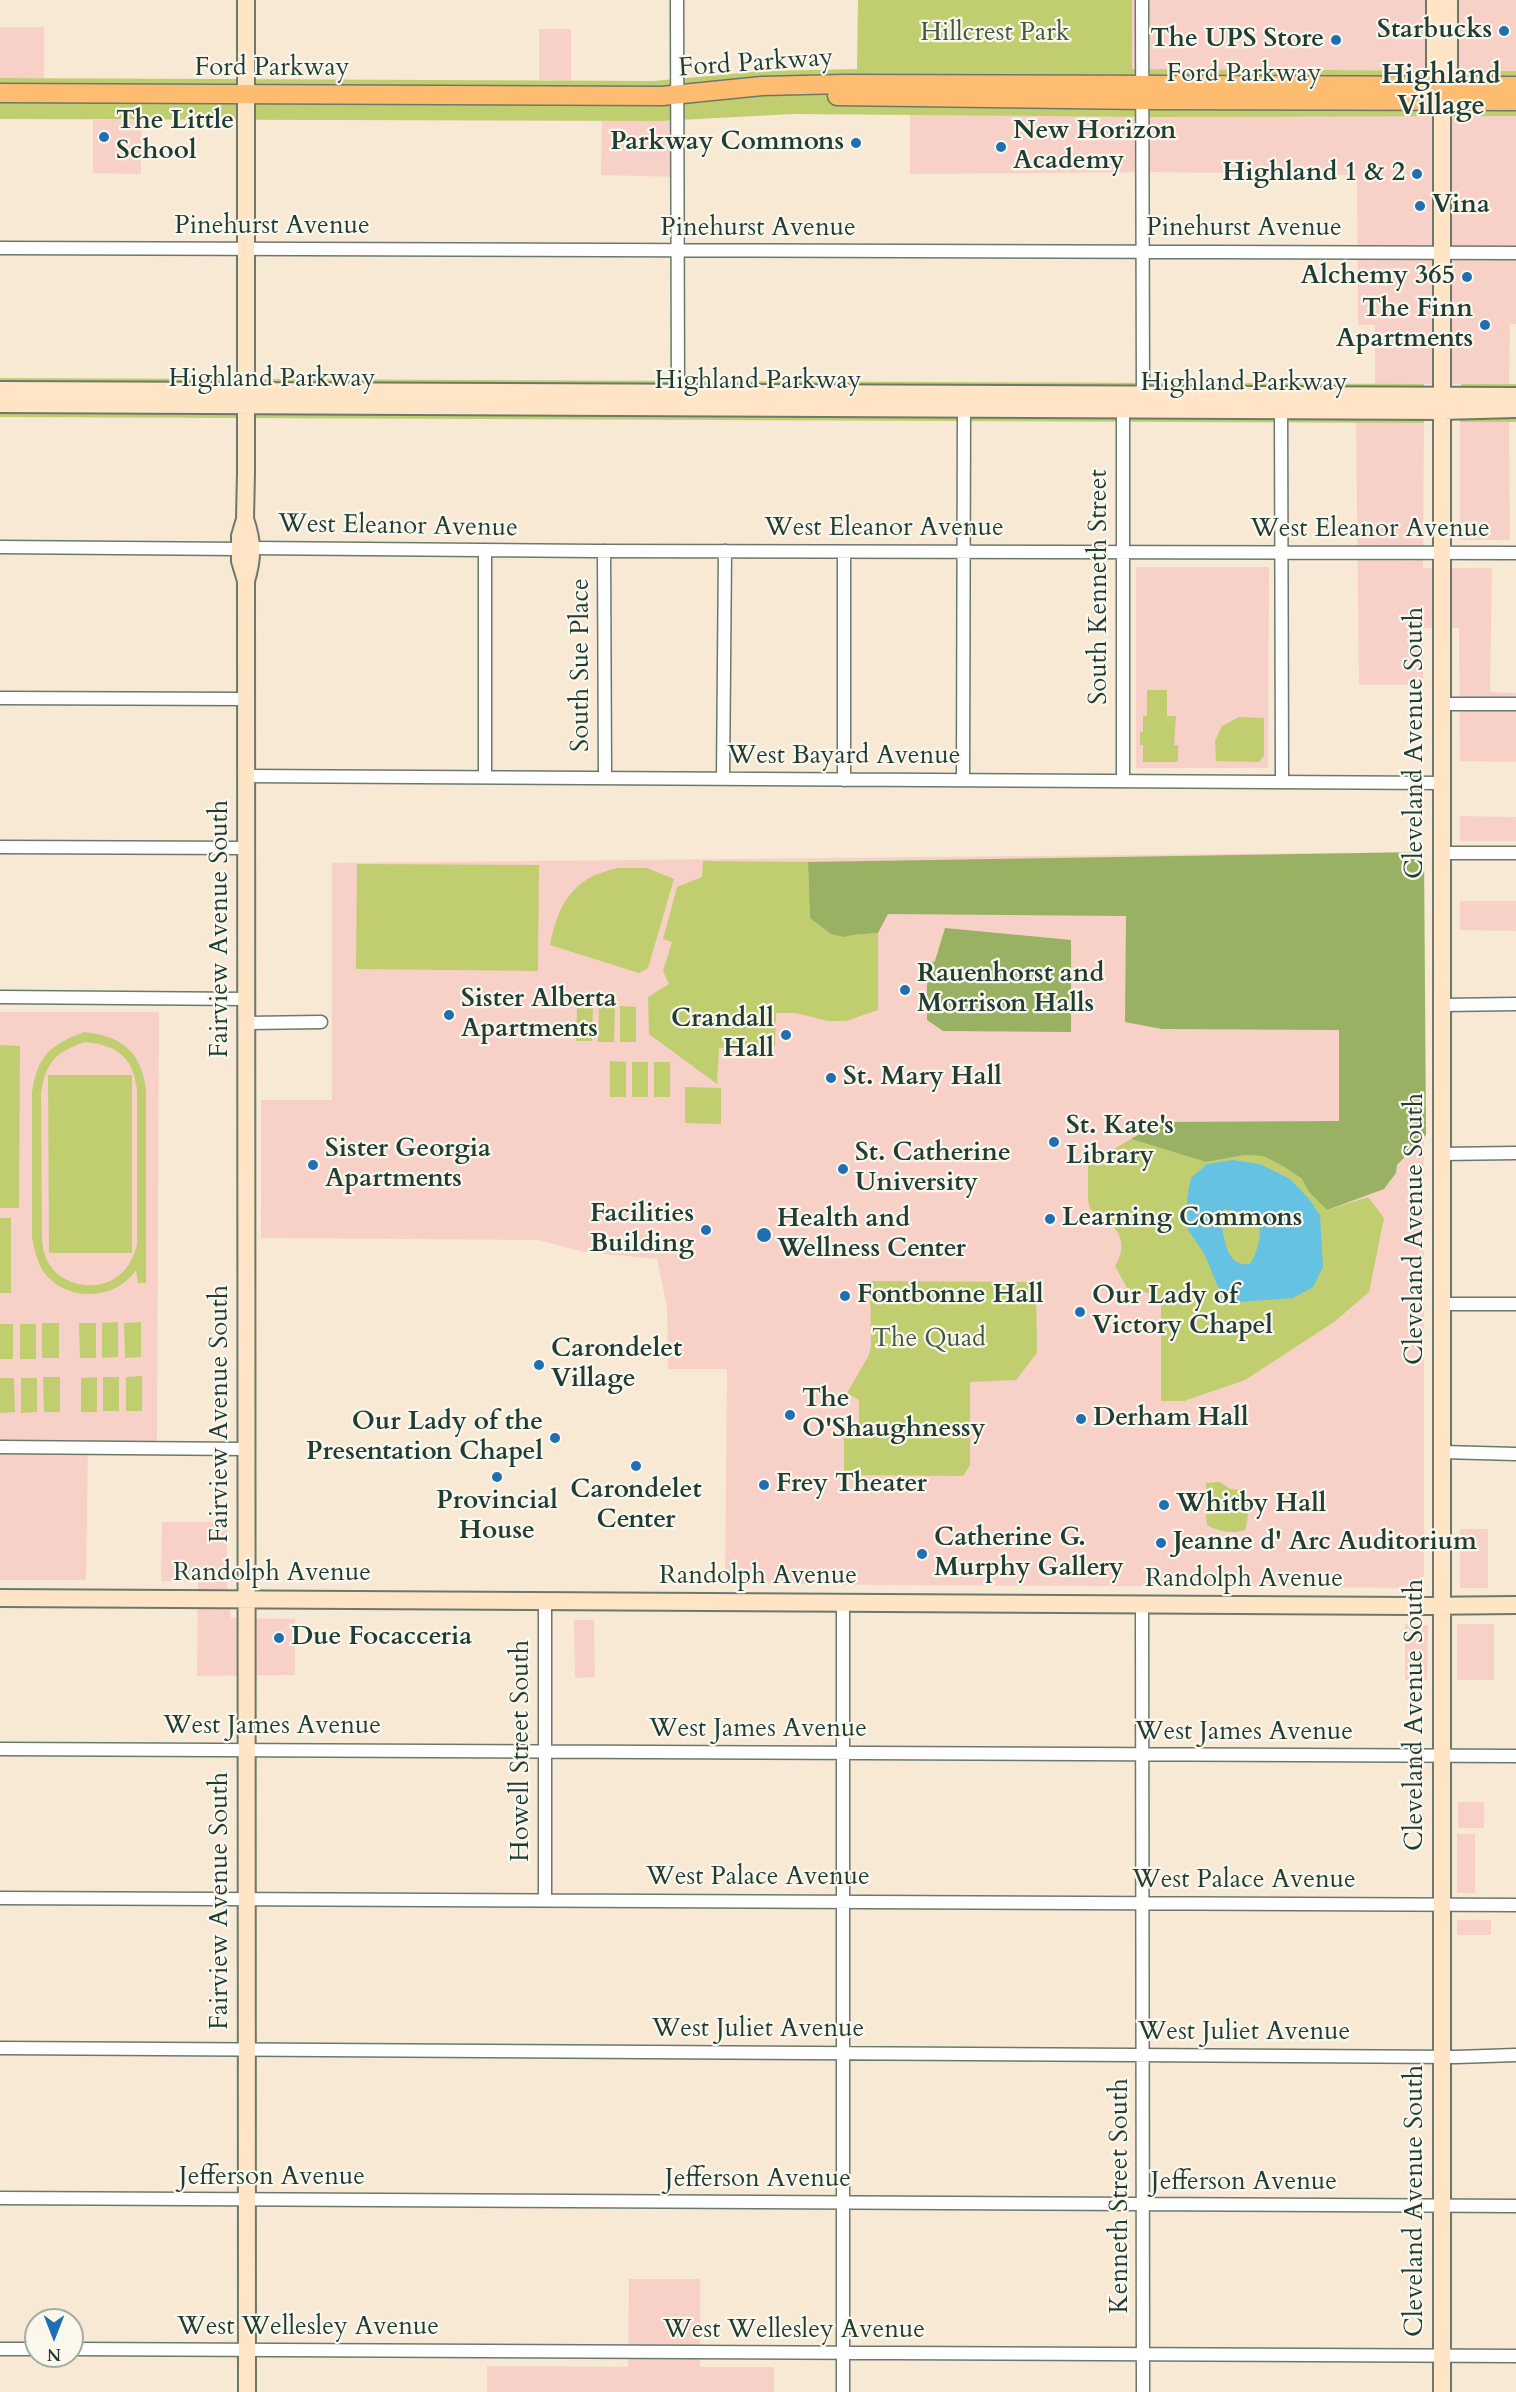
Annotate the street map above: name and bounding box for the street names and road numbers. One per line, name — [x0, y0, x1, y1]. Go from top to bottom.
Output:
street label: Ford Parkway — [678, 43, 834, 85]
street label: Ford Parkway — [195, 53, 349, 85]
street label: Ford Parkway — [1167, 59, 1321, 91]
street label: Pinehurst Avenue — [174, 211, 370, 243]
street label: Pinehurst Avenue — [660, 213, 856, 245]
street label: Pinehurst Avenue — [1146, 213, 1342, 245]
street label: Highland Parkway — [168, 364, 376, 396]
street label: Highland Parkway — [654, 366, 862, 398]
street label: Highland Parkway — [1140, 368, 1348, 400]
street label: South Kenneth Street — [1084, 469, 1116, 705]
street label: West Eleanor Avenue — [278, 509, 518, 545]
street label: West Eleanor Avenue — [764, 513, 1004, 545]
street label: West Eleanor Avenue — [1250, 514, 1490, 546]
street label: South Sue Place — [566, 578, 598, 752]
street label: Cleveland Avenue South — [1400, 607, 1432, 879]
street label: West Bayard Avenue — [728, 741, 960, 773]
street label: Fairview Avenue South — [205, 800, 237, 1058]
street label: Cleveland Avenue South — [1400, 1093, 1432, 1365]
street label: Fairview Avenue South — [205, 1285, 237, 1543]
street label: Randolph Avenue — [173, 1558, 371, 1590]
street label: Randolph Avenue — [659, 1561, 857, 1593]
street label: Randolph Avenue — [1145, 1564, 1343, 1596]
street label: Cleveland Avenue South — [1400, 1579, 1432, 1851]
street label: Howell Street South — [506, 1640, 538, 1862]
street label: West James Avenue — [163, 1711, 381, 1743]
street label: West James Avenue — [649, 1714, 867, 1746]
street label: West James Avenue — [1135, 1717, 1353, 1749]
street label: Fairview Avenue South — [205, 1772, 237, 2030]
street label: West Palace Avenue — [646, 1862, 870, 1894]
street label: West Palace Avenue — [1132, 1865, 1356, 1897]
street label: West Juliet Avenue — [652, 2014, 864, 2046]
street label: West Juliet Avenue — [1138, 2017, 1350, 2049]
street label: Cleveland Avenue South — [1400, 2065, 1432, 2337]
street label: Kenneth Street South — [1105, 2078, 1137, 2314]
street label: Jefferson Avenue — [179, 2162, 365, 2194]
street label: Jefferson Avenue — [665, 2164, 851, 2196]
street label: Jefferson Avenue — [1151, 2167, 1337, 2199]
street label: West Wellesley Avenue — [177, 2312, 439, 2344]
street label: West Wellesley Avenue — [663, 2315, 925, 2347]

